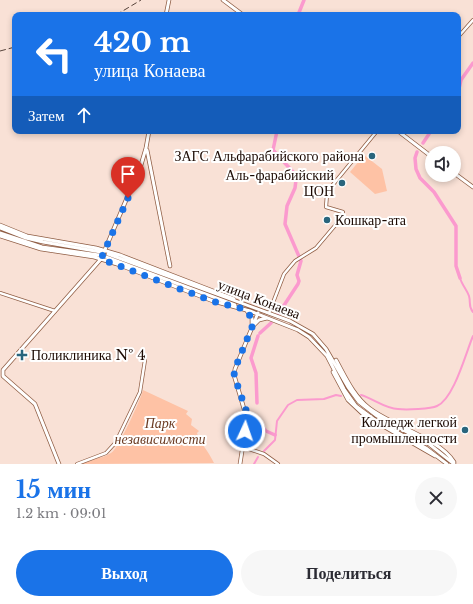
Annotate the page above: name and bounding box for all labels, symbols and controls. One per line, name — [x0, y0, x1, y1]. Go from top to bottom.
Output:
text: 420 m — [94, 25, 190, 60]
icon: left — [28, 28, 80, 80]
text: улица Конаева — [94, 60, 206, 82]
icon: ahead — [73, 104, 95, 126]
text: Затем — [28, 106, 65, 125]
map controls — [425, 146, 461, 182]
button: sound — [425, 146, 461, 182]
place label: ЗАГС Альфарабийского района — [174, 147, 365, 165]
marker: ЗАГС Альфарабийского района — [367, 151, 377, 161]
pin — [111, 157, 145, 198]
icon: arrive — [117, 163, 139, 185]
place label: Аль-фарабийский ЦОН — [225, 166, 334, 200]
marker: Аль-фарабийский ЦОН — [337, 178, 347, 188]
place label: Кошкар-ата — [335, 211, 407, 229]
marker: Кошкар-ата — [322, 215, 332, 225]
street label: улица Конаева — [215, 275, 303, 323]
place label: Поликлиника № 4 — [31, 346, 146, 364]
marker: Поликлиника № 4 — [16, 349, 28, 361]
position arrow — [224, 410, 266, 452]
place label: Колледж легкой промышленности — [351, 413, 457, 447]
park label: Парк независимости — [115, 414, 206, 448]
marker: Колледж легкой промышленности — [460, 425, 470, 435]
text: 15 мин — [16, 475, 91, 504]
button: close — [415, 477, 457, 519]
text: 1.2 km · 09:01 — [16, 505, 107, 522]
button: Выход — [16, 550, 233, 596]
button: Поделиться — [241, 550, 457, 596]

